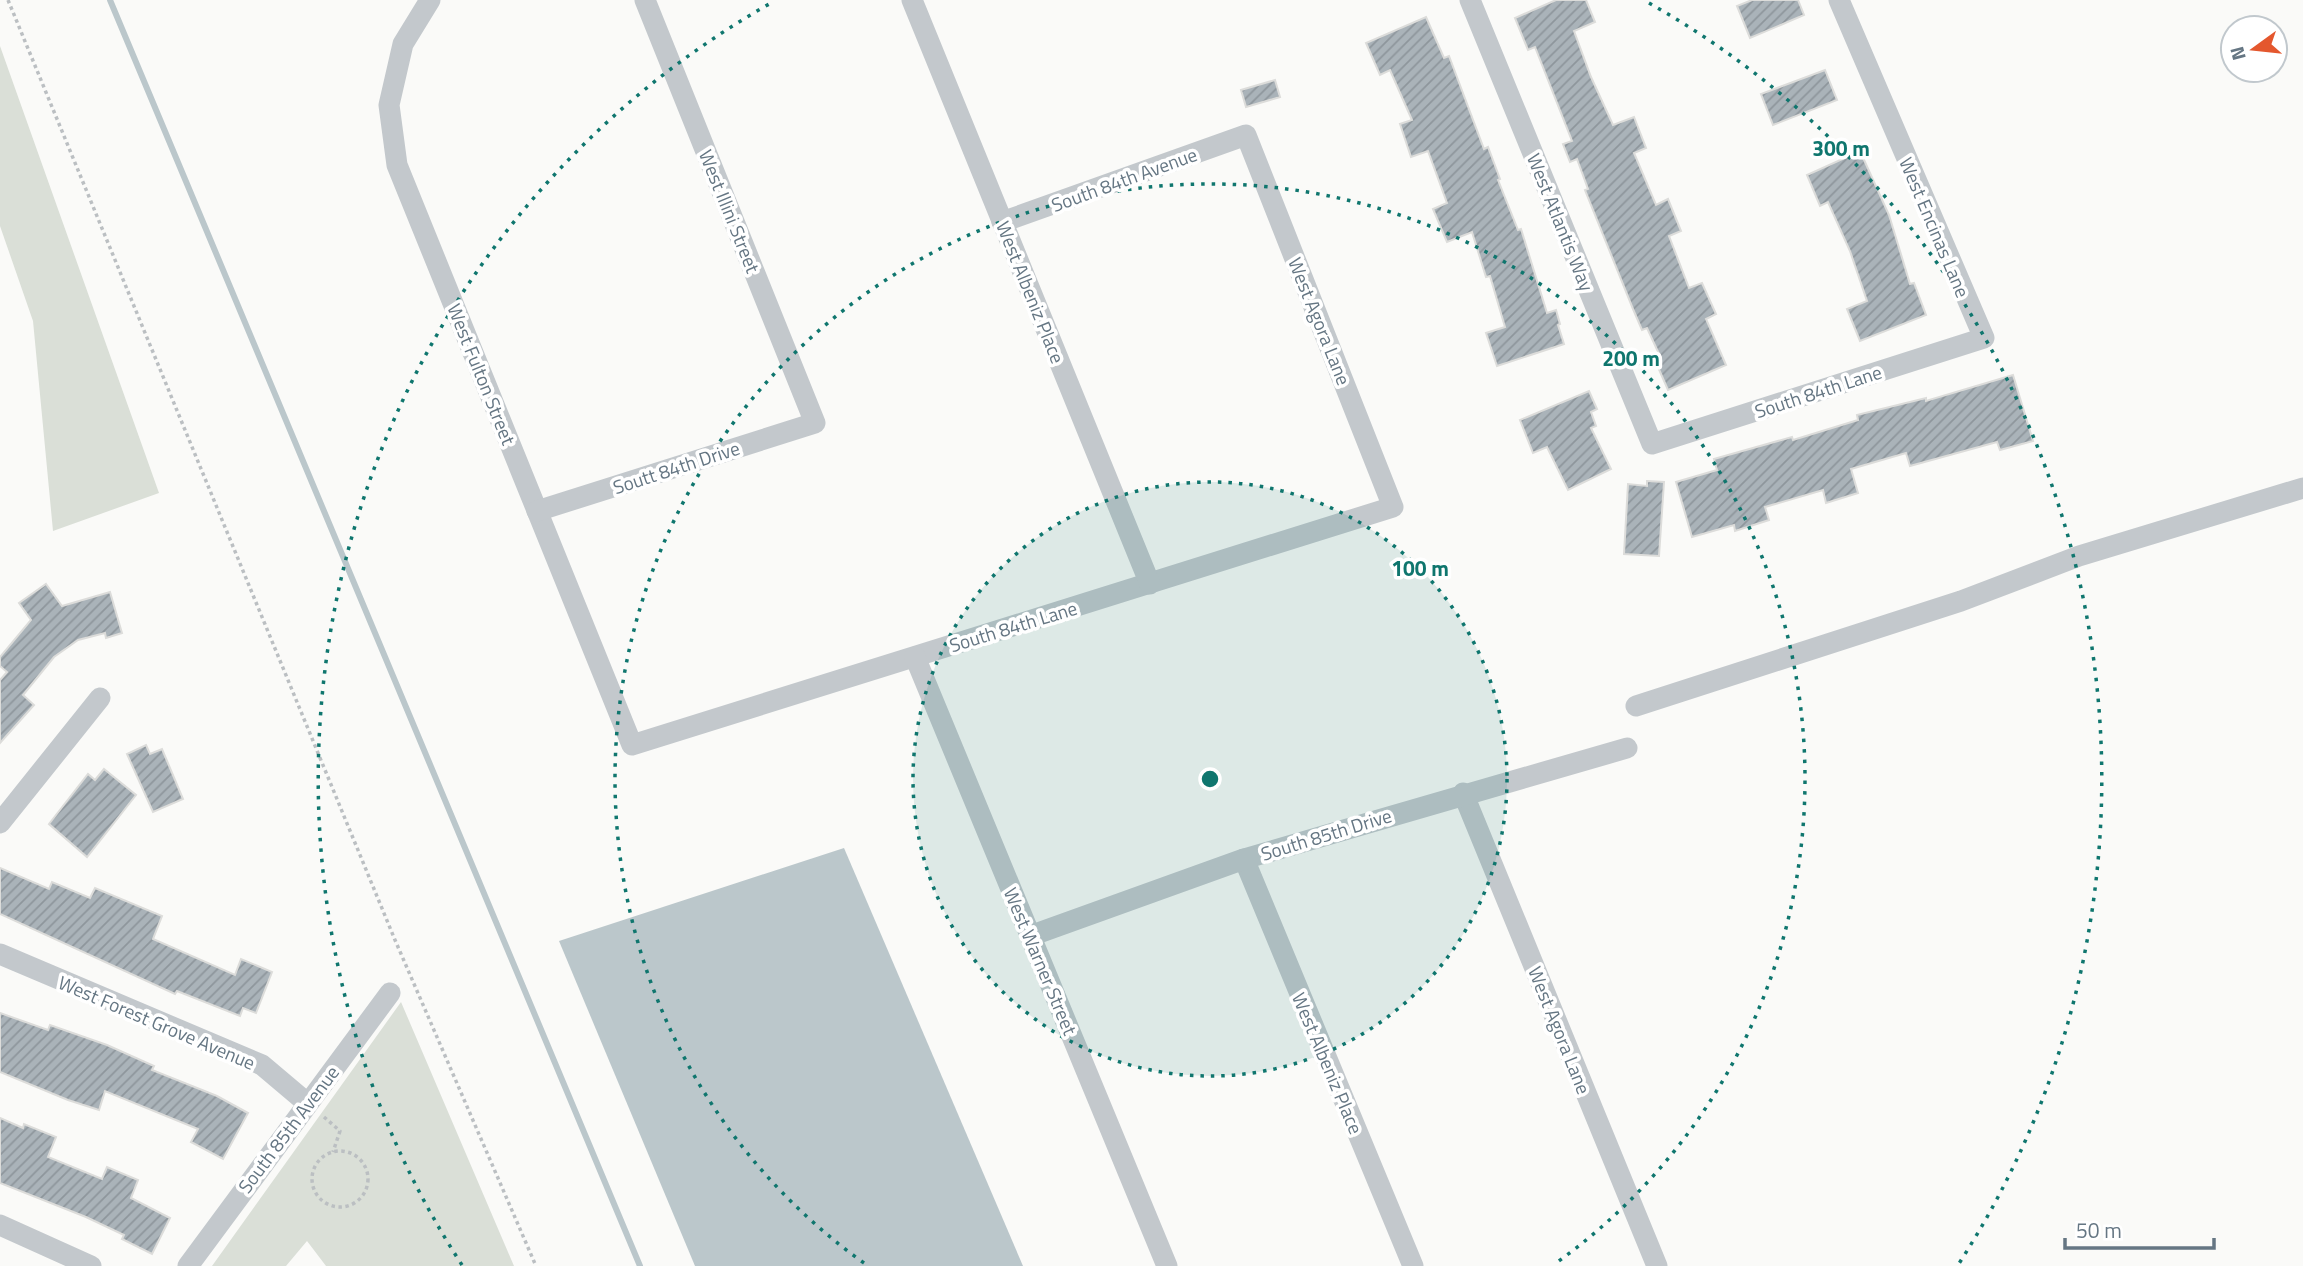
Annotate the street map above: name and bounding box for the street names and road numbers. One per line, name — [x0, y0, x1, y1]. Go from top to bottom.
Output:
street label: South 84th Avenue — [1047, 139, 1201, 219]
street label: West Illini Street — [692, 145, 768, 277]
street label: West Atlantis Way — [1520, 149, 1602, 295]
street label: West Encinas Lane — [1892, 152, 1978, 302]
street label: West Albeniz Place — [989, 216, 1073, 368]
street label: West Agora Lane — [1281, 253, 1359, 389]
street label: West Fulton Street — [440, 299, 524, 449]
street label: South 84th Lane — [1751, 357, 1885, 425]
street label: Soutt 84th Drive — [609, 433, 743, 501]
street label: South 84th Lane — [946, 593, 1080, 659]
street label: South 85th Drive — [1257, 800, 1395, 868]
street label: West Warner Street — [997, 883, 1085, 1040]
street label: West Agora Lane — [1521, 962, 1599, 1098]
street label: West Forest Grove Avenue — [54, 967, 260, 1077]
street label: West Albeniz Place — [1285, 988, 1371, 1138]
street label: South 85th Avenue — [230, 1059, 346, 1199]

